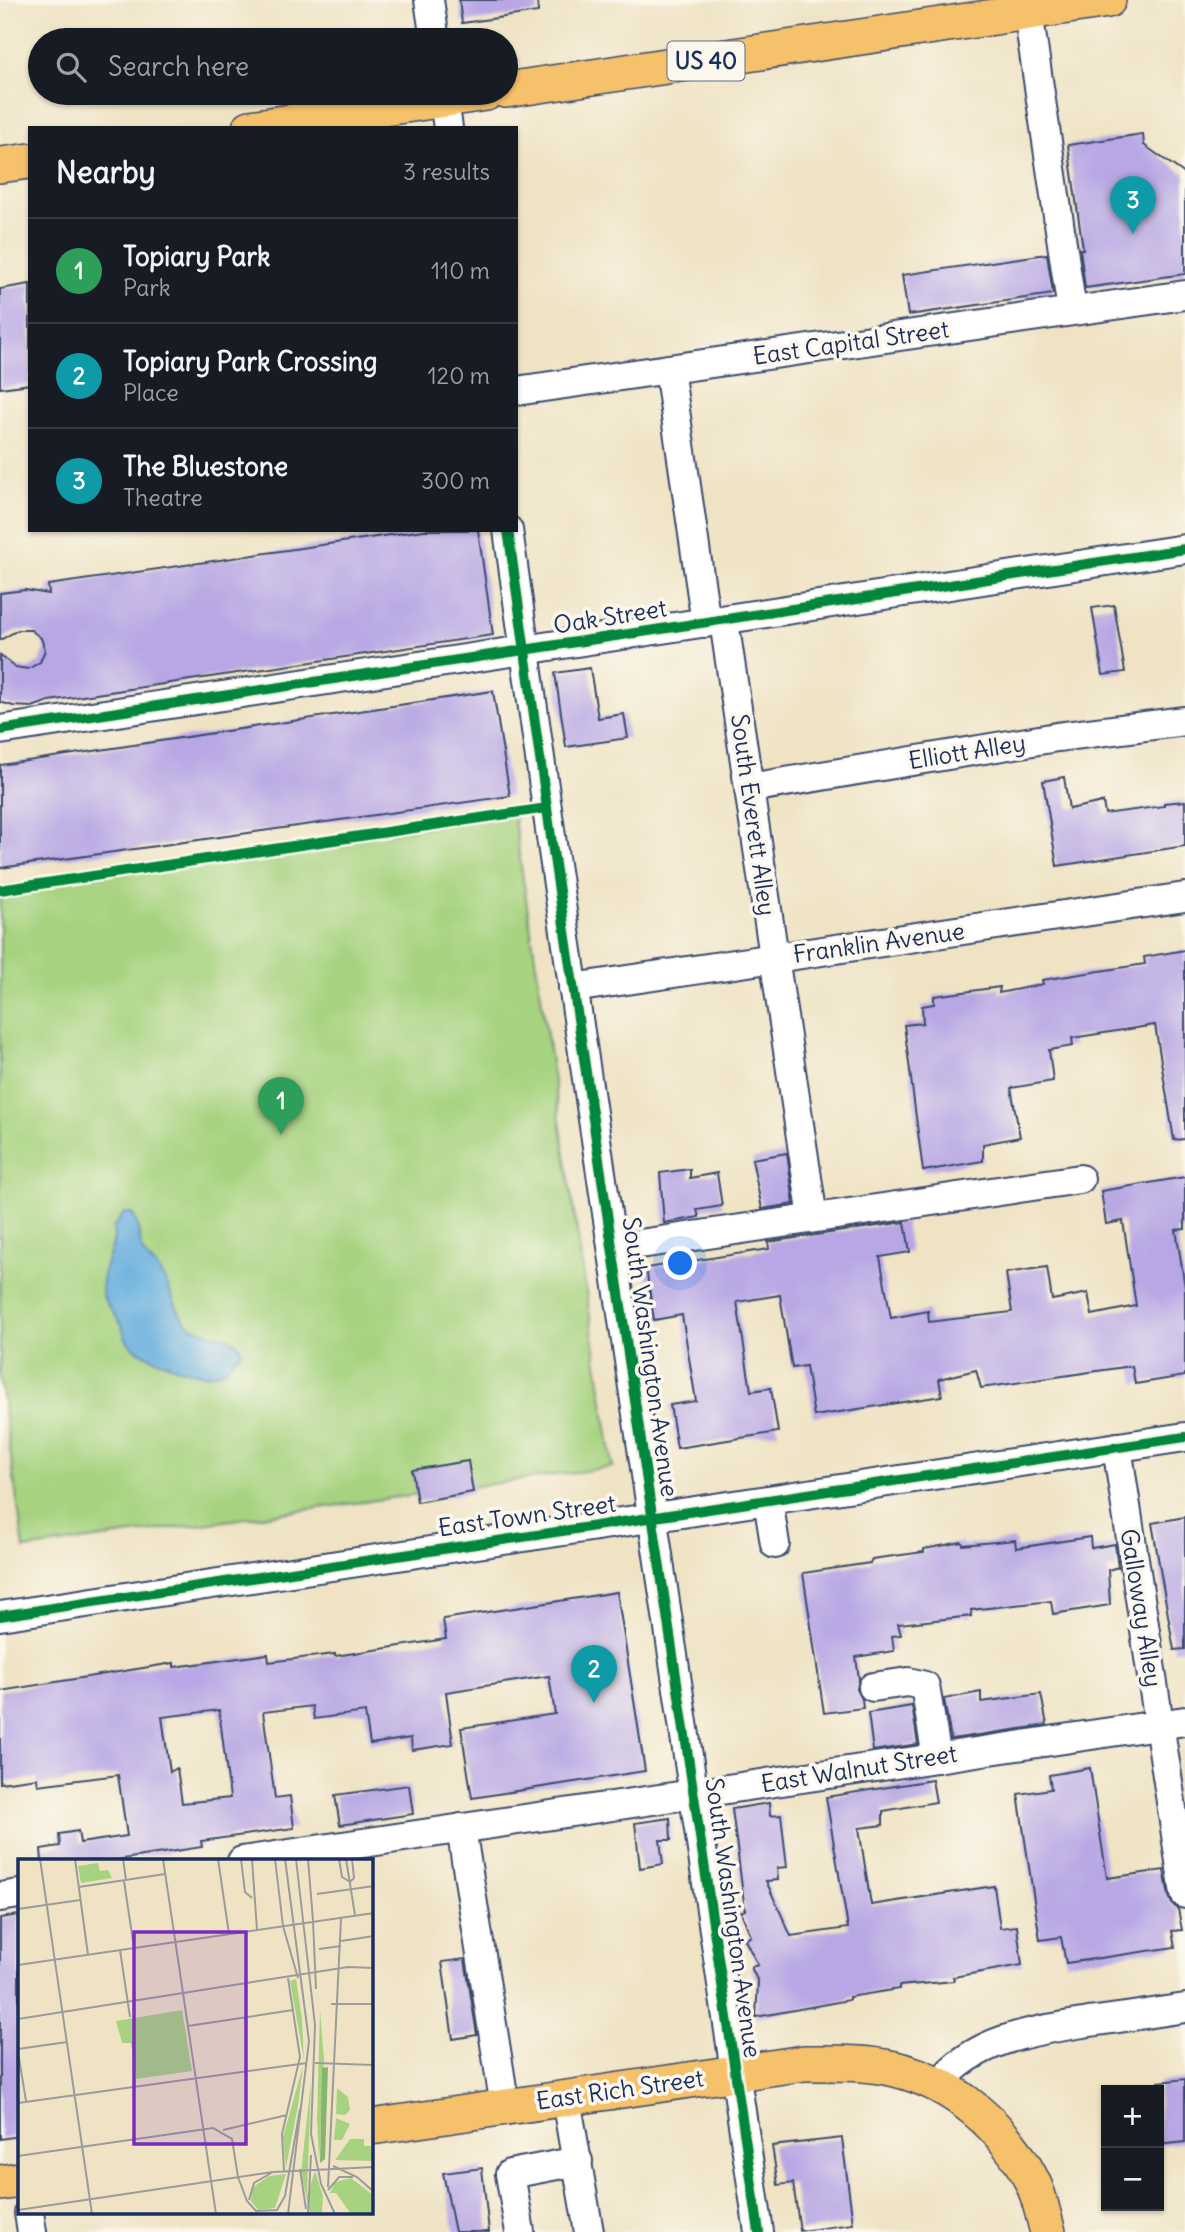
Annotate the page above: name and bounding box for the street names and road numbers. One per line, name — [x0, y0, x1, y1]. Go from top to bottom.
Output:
road number: US 40 — [668, 41, 744, 80]
street label: East Capital Street — [751, 313, 951, 371]
street label: Oak Street — [551, 592, 669, 640]
street label: South Everett Alley — [725, 712, 783, 918]
street label: Elliott Alley — [906, 727, 1028, 775]
street label: Franklin Avenue — [791, 915, 966, 969]
street label: South Washington Avenue — [616, 1215, 685, 1499]
street label: East Town Street — [436, 1488, 618, 1542]
street label: Galloway Alley — [1115, 1527, 1169, 1689]
street label: East Walnut Street — [759, 1738, 959, 1798]
street label: South Washington Avenue — [699, 1776, 768, 2060]
street label: East Rich Street — [534, 2062, 705, 2116]

